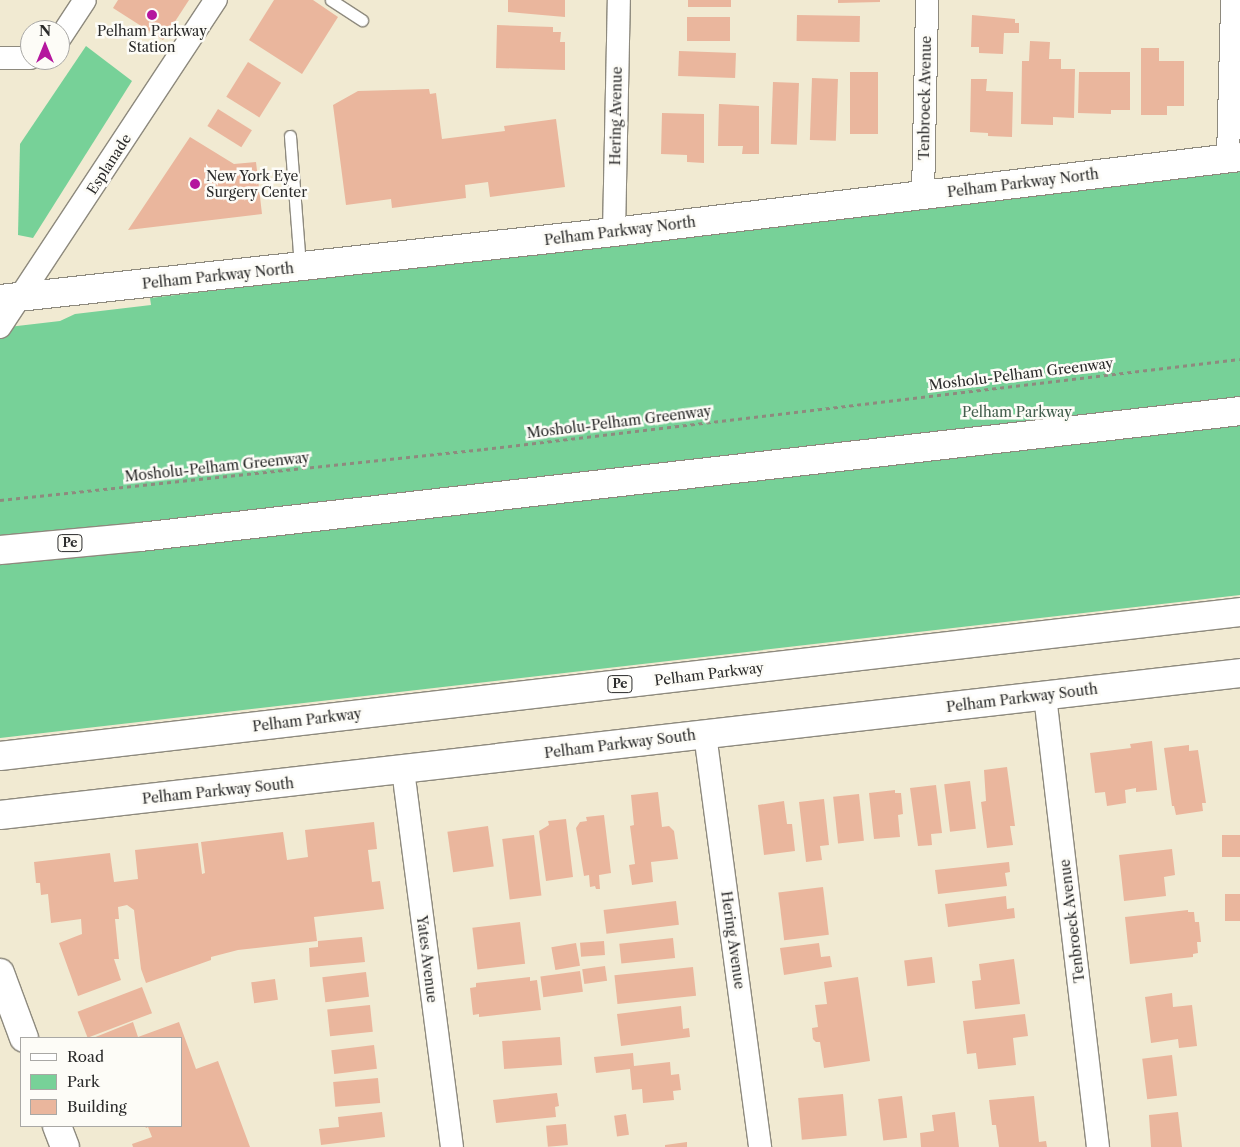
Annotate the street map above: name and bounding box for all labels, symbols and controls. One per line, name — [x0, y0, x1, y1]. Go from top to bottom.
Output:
marker: Pelham Parkway Station — [146, 9, 158, 21]
north arrow — [20, 20, 70, 70]
text: N — [39, 22, 51, 40]
place label: Pelham Parkway Station — [97, 23, 207, 56]
street label: Tenbroeck Avenue — [916, 35, 934, 161]
street label: Hering Avenue — [607, 66, 625, 166]
street label: Esplanade — [83, 131, 135, 197]
street label: Pelham Parkway North — [946, 165, 1100, 201]
place label: New York Eye Surgery Center — [206, 168, 308, 200]
marker: New York Eye Surgery Center — [188, 177, 202, 191]
street label: Pelham Parkway North — [543, 213, 697, 249]
street label: Pelham Parkway North — [141, 260, 295, 292]
street label: Mosholu-Pelham Greenway — [928, 354, 1114, 394]
street label: Mosholu-Pelham Greenway — [526, 402, 712, 442]
park label: Pelham Parkway — [962, 404, 1072, 420]
street label: Mosholu-Pelham Greenway — [124, 449, 310, 485]
road number: Pe — [56, 534, 84, 552]
street label: Pelham Parkway — [653, 659, 765, 689]
road number: Pe — [606, 674, 634, 694]
street label: Pelham Parkway South — [945, 680, 1099, 716]
street label: Pelham Parkway — [251, 705, 363, 735]
street label: Pelham Parkway South — [543, 726, 697, 762]
street label: Pelham Parkway South — [141, 775, 295, 807]
street label: Tenbroeck Avenue — [1056, 858, 1088, 984]
street label: Hering Avenue — [718, 890, 748, 990]
street label: Yates Avenue — [413, 914, 441, 1004]
legend — [20, 1037, 182, 1127]
text: Road — [67, 1047, 104, 1066]
text: Park — [67, 1072, 100, 1091]
text: Building — [67, 1097, 127, 1116]

